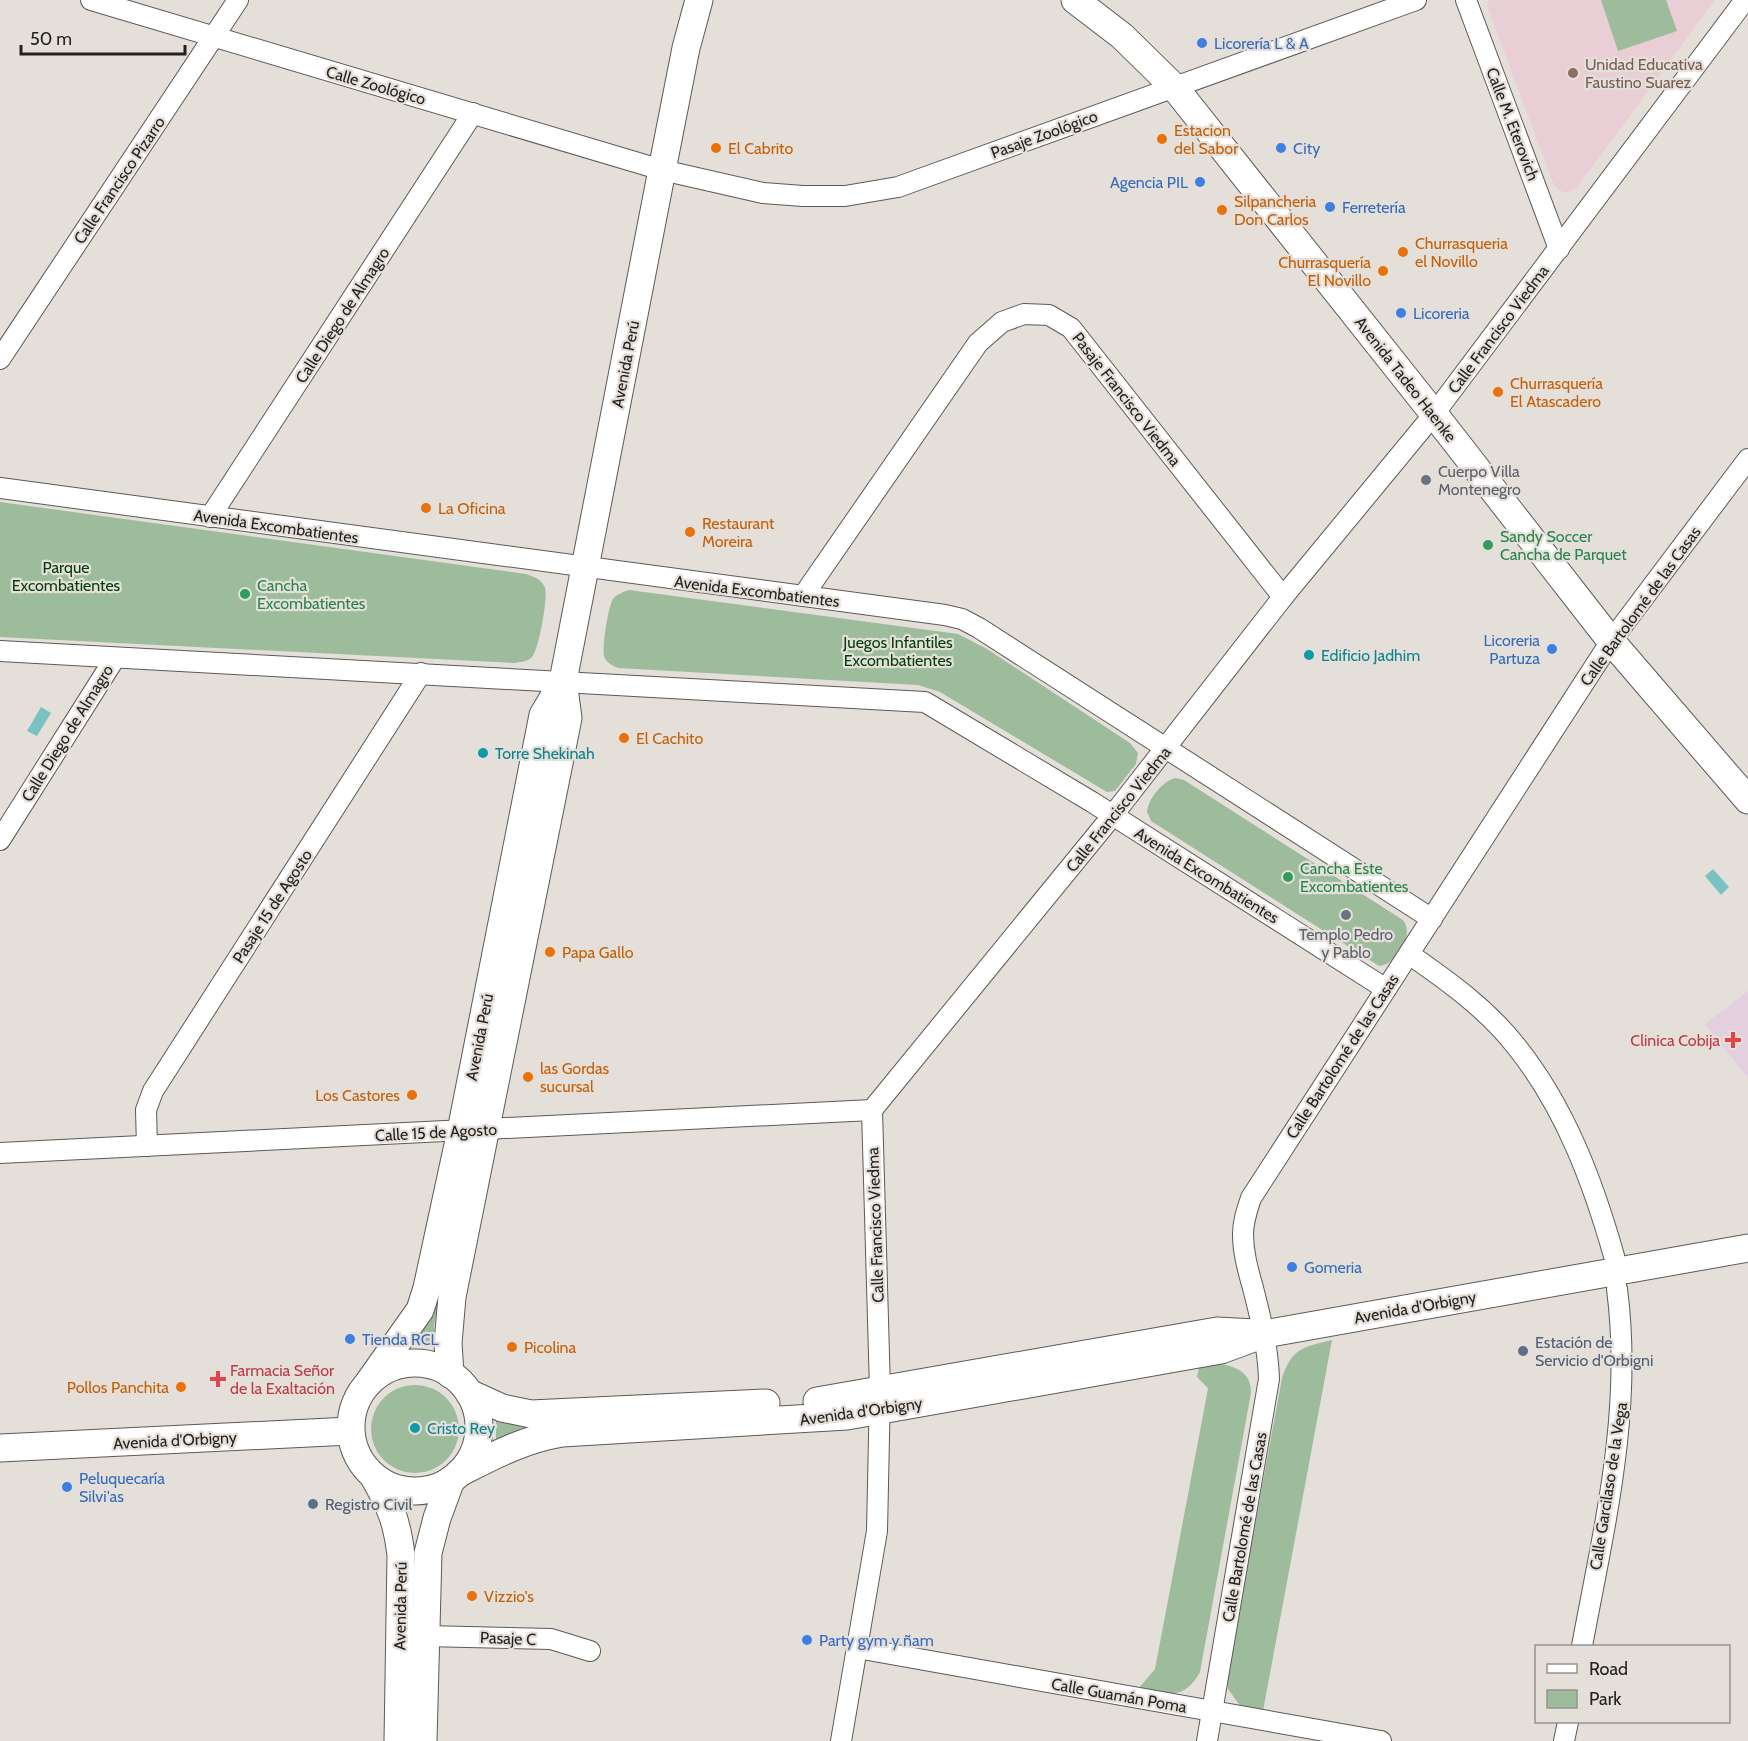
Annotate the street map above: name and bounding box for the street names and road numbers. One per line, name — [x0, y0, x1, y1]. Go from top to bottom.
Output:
street label: Calle Zoológico — [324, 62, 428, 109]
street label: Calle M. Eterovich — [1482, 65, 1543, 183]
street label: Pasaje Zoológico — [988, 106, 1100, 163]
street label: Calle Francisco Pizarro — [70, 113, 169, 247]
street label: Calle Diego de Almagro — [291, 244, 393, 387]
street label: Calle Francisco Viedma — [1444, 261, 1553, 397]
street label: Avenida Tadeo Haenke — [1351, 313, 1460, 446]
street label: Avenida Perú — [608, 319, 643, 409]
street label: Pasaje Francisco Viedma — [1068, 329, 1185, 470]
street label: Avenida Excombatientes — [192, 506, 360, 548]
street label: Calle Bartolomé de las Casas — [1576, 523, 1705, 690]
street label: Avenida Excombatientes — [673, 572, 841, 611]
street label: Calle Diego de Almagro — [18, 661, 117, 805]
street label: Calle Francisco Viedma — [1062, 743, 1175, 876]
street label: Avenida Excombatientes — [1131, 823, 1283, 928]
street label: Pasaje 15 de Agosto — [229, 846, 316, 967]
street label: Calle Bartolomé de las Casas — [1282, 970, 1403, 1142]
street label: Avenida Perú — [462, 992, 497, 1082]
street label: Calle 15 de Agosto — [375, 1120, 498, 1145]
street label: Calle Francisco Viedma — [863, 1147, 888, 1303]
street label: Avenida d'Orbigny — [1353, 1287, 1478, 1328]
street label: Avenida d'Orbigny — [799, 1393, 924, 1430]
street label: Calle Garcilaso de la Vega — [1586, 1401, 1631, 1571]
street label: Avenida d'Orbigny — [113, 1428, 237, 1453]
street label: Calle Bartolomé de las Casas — [1218, 1430, 1271, 1623]
street label: Avenida Perú — [390, 1562, 411, 1650]
street label: Pasaje C — [480, 1628, 536, 1649]
street label: Calle Guamán Poma — [1050, 1674, 1188, 1717]

